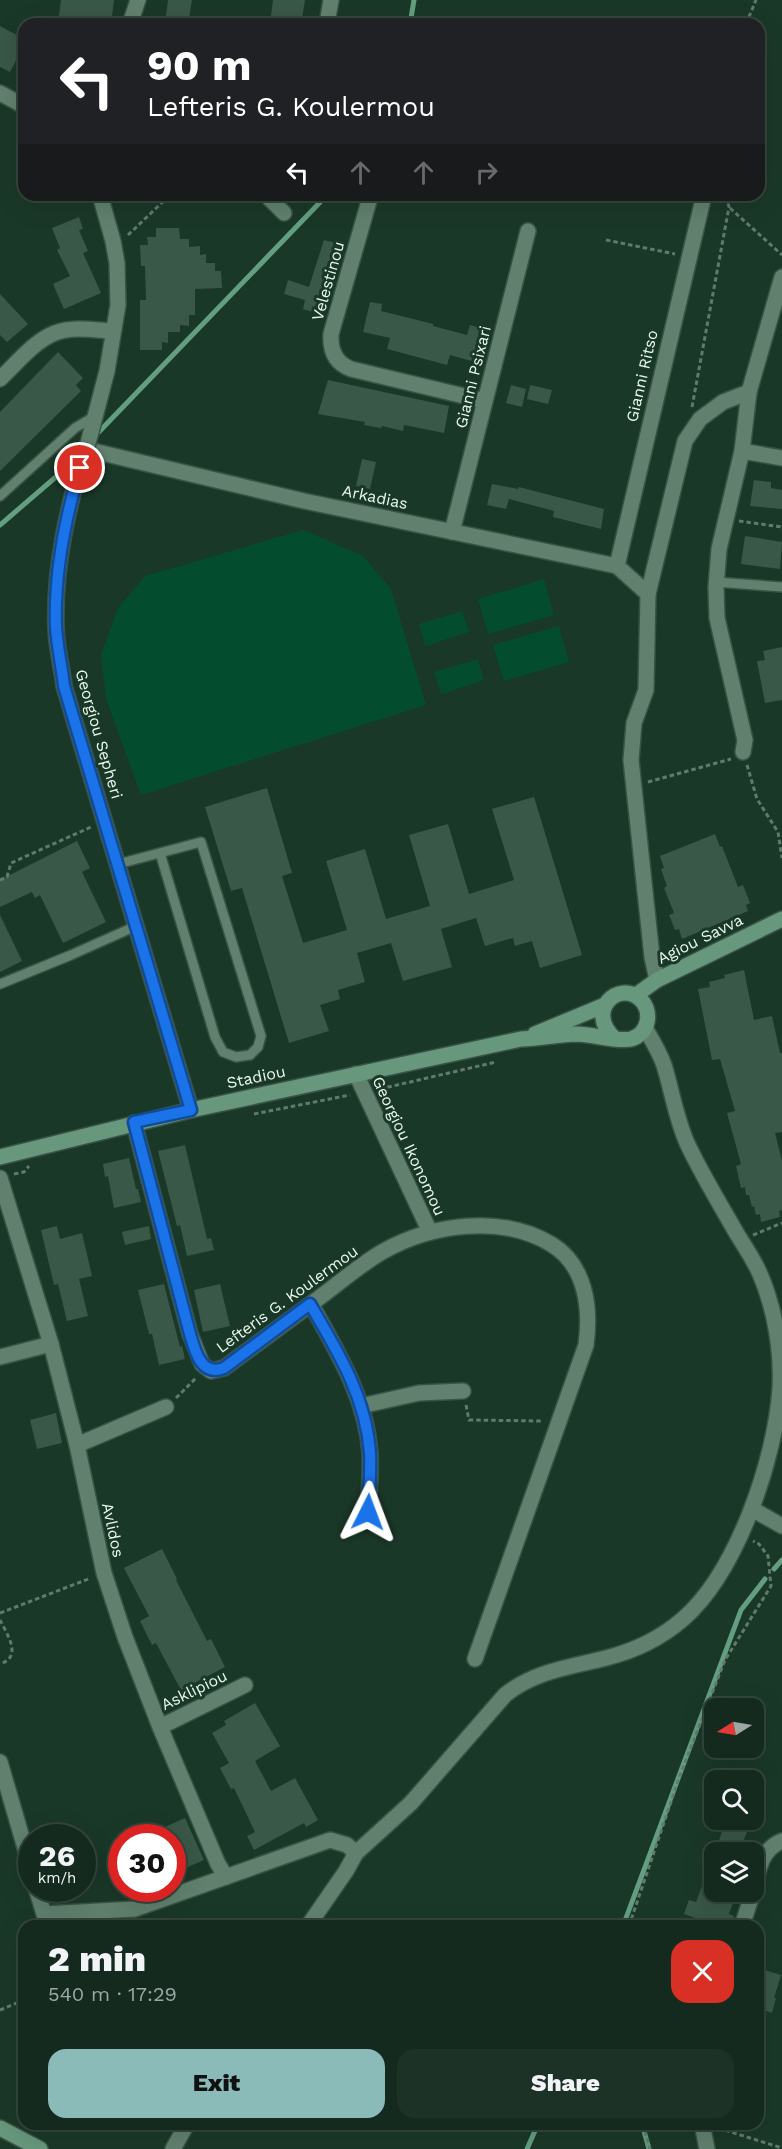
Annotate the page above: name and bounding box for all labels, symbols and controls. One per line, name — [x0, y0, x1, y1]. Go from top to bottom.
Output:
text: 90 m — [147, 41, 251, 90]
icon: left — [48, 42, 126, 120]
text: Lefteris G. Koulermou — [147, 91, 435, 123]
icon: left — [281, 156, 314, 189]
icon: ahead — [344, 156, 377, 189]
icon: ahead — [407, 156, 440, 189]
icon: right — [470, 156, 503, 189]
street label: Velestinou — [308, 239, 348, 323]
street label: Gianni Psixari — [451, 324, 495, 430]
street label: Gianni Ritso — [622, 328, 662, 424]
pin — [54, 442, 105, 493]
icon: arrive — [63, 451, 96, 484]
street label: Arkadias — [340, 481, 410, 513]
street label: Georgiou Sepheri — [71, 667, 127, 801]
street label: Agiou Savva — [654, 910, 746, 968]
street label: Stadiou — [225, 1061, 287, 1093]
street label: Georgiou Ikonomou — [368, 1073, 450, 1219]
street label: Lefteris G. Koulermou — [212, 1241, 362, 1357]
position arrow — [336, 1480, 400, 1544]
street label: Avlidos — [98, 1501, 128, 1559]
street label: Asklipiou — [158, 1666, 230, 1714]
north arrow — [704, 1698, 764, 1758]
map controls — [704, 1698, 764, 1902]
button: search — [704, 1770, 764, 1830]
speed limit sign: 30 — [108, 1824, 186, 1902]
text: 26 — [39, 1838, 75, 1873]
button: layers — [704, 1842, 764, 1902]
text: km/h — [38, 1869, 76, 1887]
text: 2 min — [48, 1938, 146, 1980]
button: close — [671, 1940, 734, 2003]
text: 540 m · 17:29 — [48, 1982, 177, 2006]
button: Exit — [48, 2049, 385, 2118]
button: Share — [397, 2049, 734, 2118]

